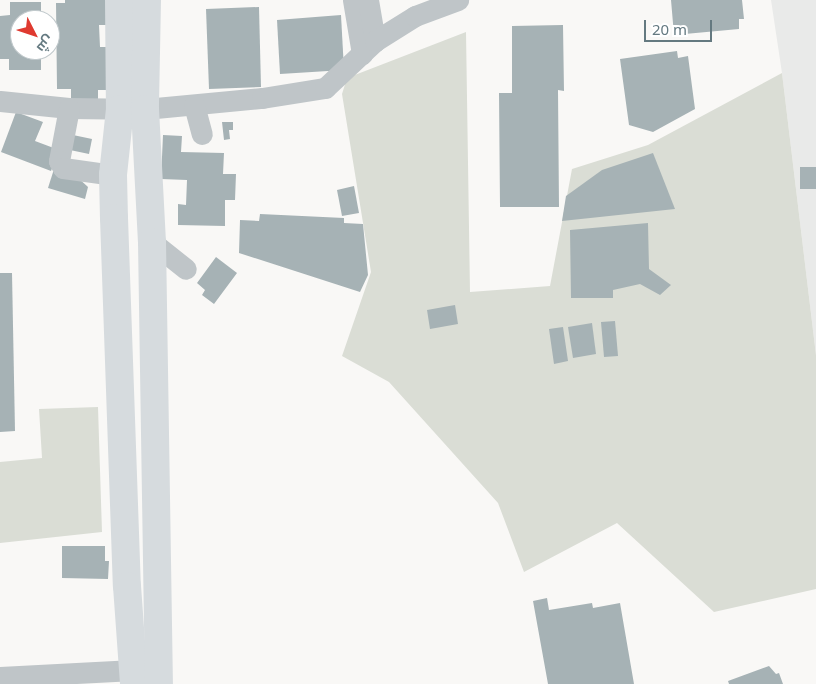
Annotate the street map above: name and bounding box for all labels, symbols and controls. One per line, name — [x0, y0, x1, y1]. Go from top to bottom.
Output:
north arrow — [10, 10, 60, 60]
scale bar — [646, 10, 714, 42]
text: 20 m — [652, 19, 687, 39]
text: ش — [33, 31, 59, 58]

